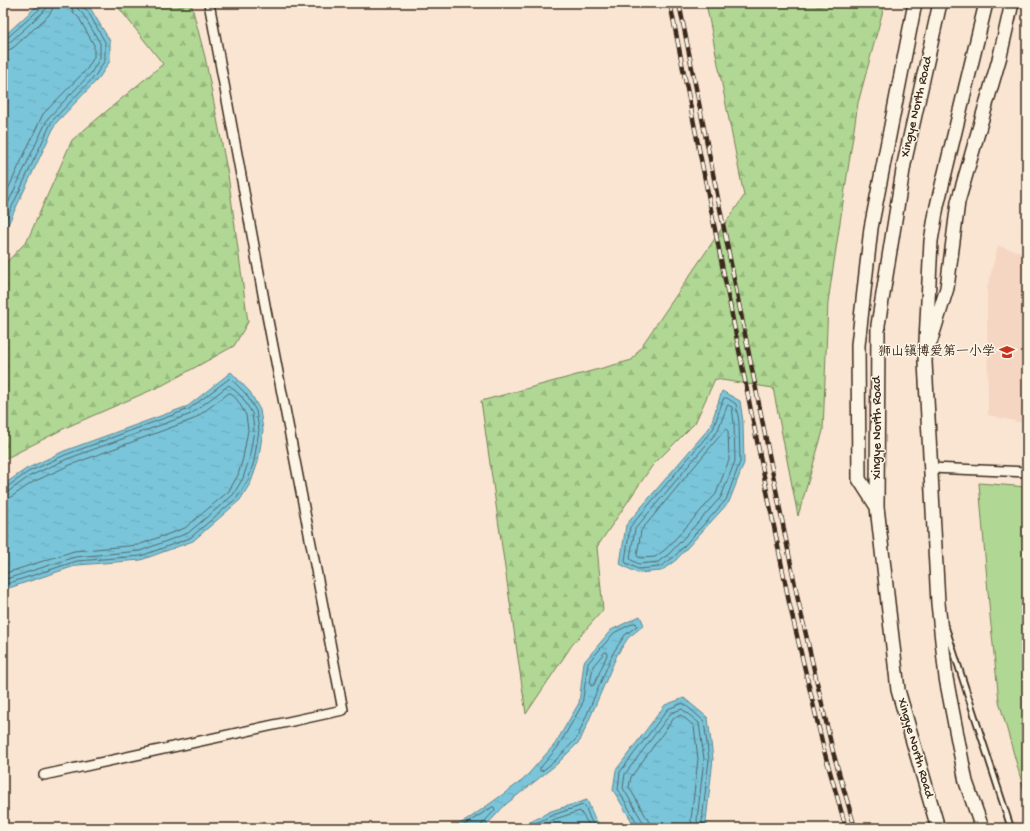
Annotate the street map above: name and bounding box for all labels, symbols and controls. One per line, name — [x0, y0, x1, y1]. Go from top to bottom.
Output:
street label: Xingye North Road — [898, 54, 936, 160]
place label: 狮山镇博爱第一小学 — [878, 343, 995, 360]
school or university icon: 狮山镇博爱第一小学 — [998, 343, 1016, 361]
street label: Xingye North Road — [870, 375, 885, 481]
street label: Xingye North Road — [893, 695, 937, 801]

